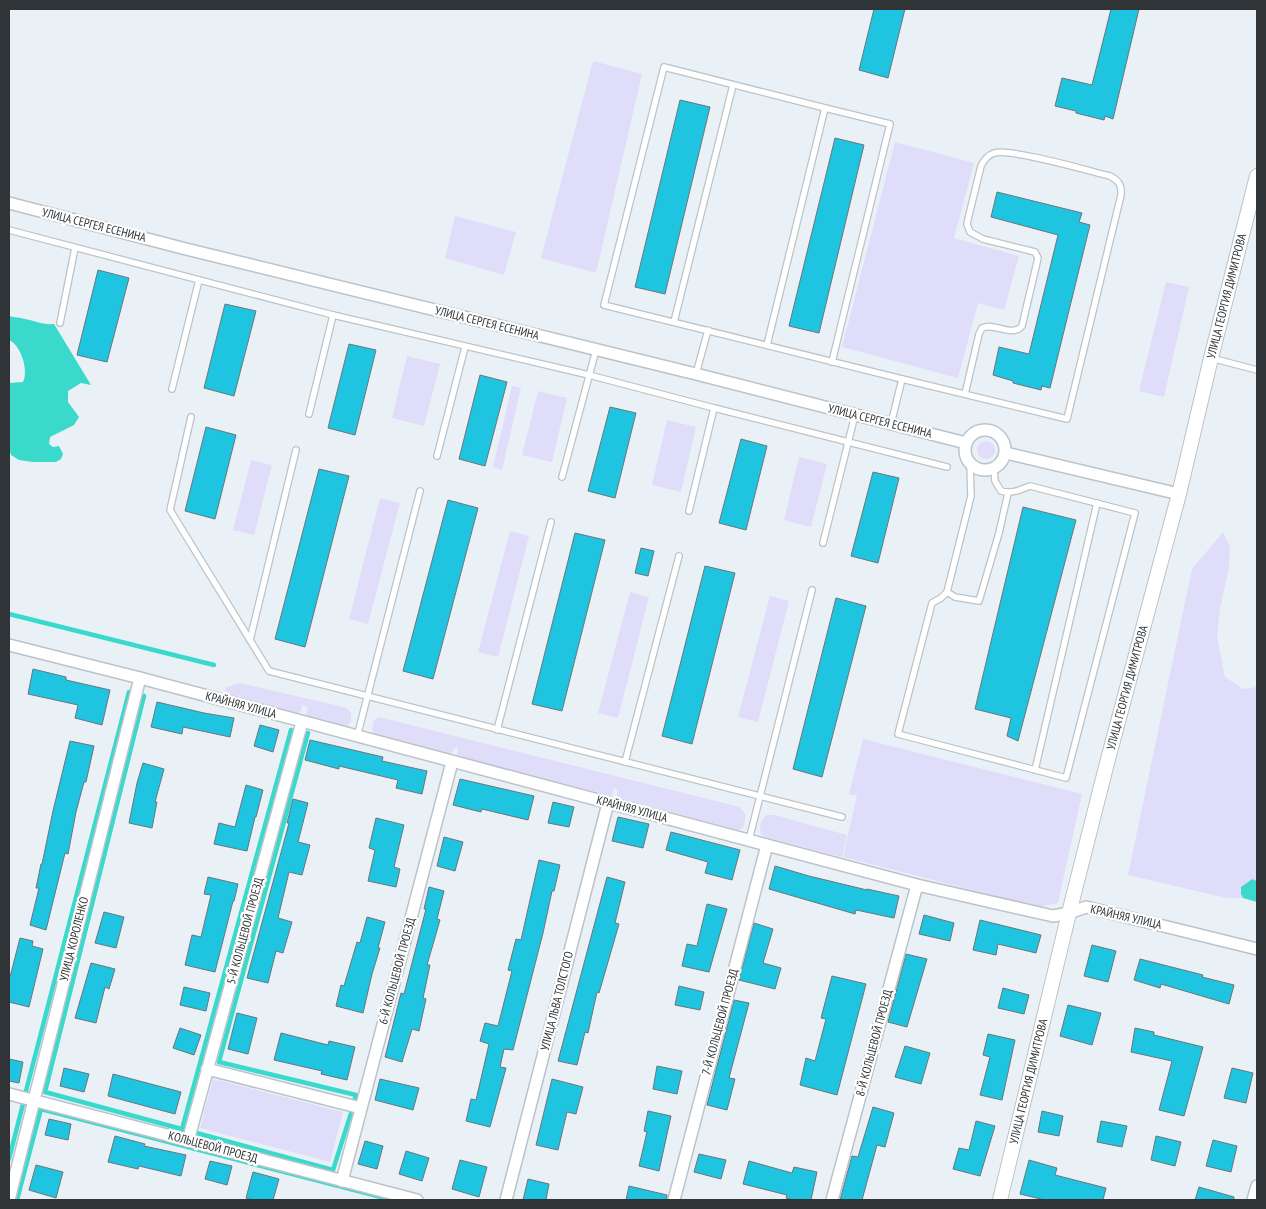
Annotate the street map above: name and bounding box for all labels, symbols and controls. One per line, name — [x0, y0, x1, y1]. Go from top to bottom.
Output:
street label: УЛИЦА СЕРГЕЯ ЕСЕНИНА — [41, 204, 148, 245]
street label: УЛИЦА ГЕОРГИЯ ДИМИТРОВА — [1203, 232, 1249, 360]
street label: УЛИЦА СЕРГЕЯ ЕСЕНИНА — [434, 302, 541, 343]
street label: УЛИЦА СЕРГЕЯ ЕСЕНИНА — [827, 400, 934, 441]
street label: УЛИЦА ГЕОРГИЯ ДИМИТРОВА — [1103, 623, 1151, 751]
street label: КРАЙНЯЯ УЛИЦА — [204, 688, 279, 721]
street label: КРАЙНЯЯ УЛИЦА — [595, 792, 670, 825]
street label: 5-Й КОЛЬЦЕВОЙ ПРОЕЗД — [223, 875, 266, 986]
street label: УЛИЦА КОРОЛЕНКО — [56, 895, 91, 983]
street label: КРАЙНЯЯ УЛИЦА — [1089, 901, 1164, 932]
street label: 6-Й КОЛЬЦЕВОЙ ПРОЕЗД — [375, 915, 418, 1026]
street label: УЛИЦА ЛЬВА ТОЛСТОГО — [537, 949, 576, 1052]
street label: 7-Й КОЛЬЦЕВОЙ ПРОЕЗД — [698, 967, 741, 1077]
street label: 8-Й КОЛЬЦЕВОЙ ПРОЕЗД — [852, 987, 895, 1098]
street label: УЛИЦА ГЕОРГИЯ ДИМИТРОВА — [1006, 1017, 1050, 1145]
street label: КОЛЬЦЕВОЙ ПРОЕЗД — [167, 1127, 260, 1166]

